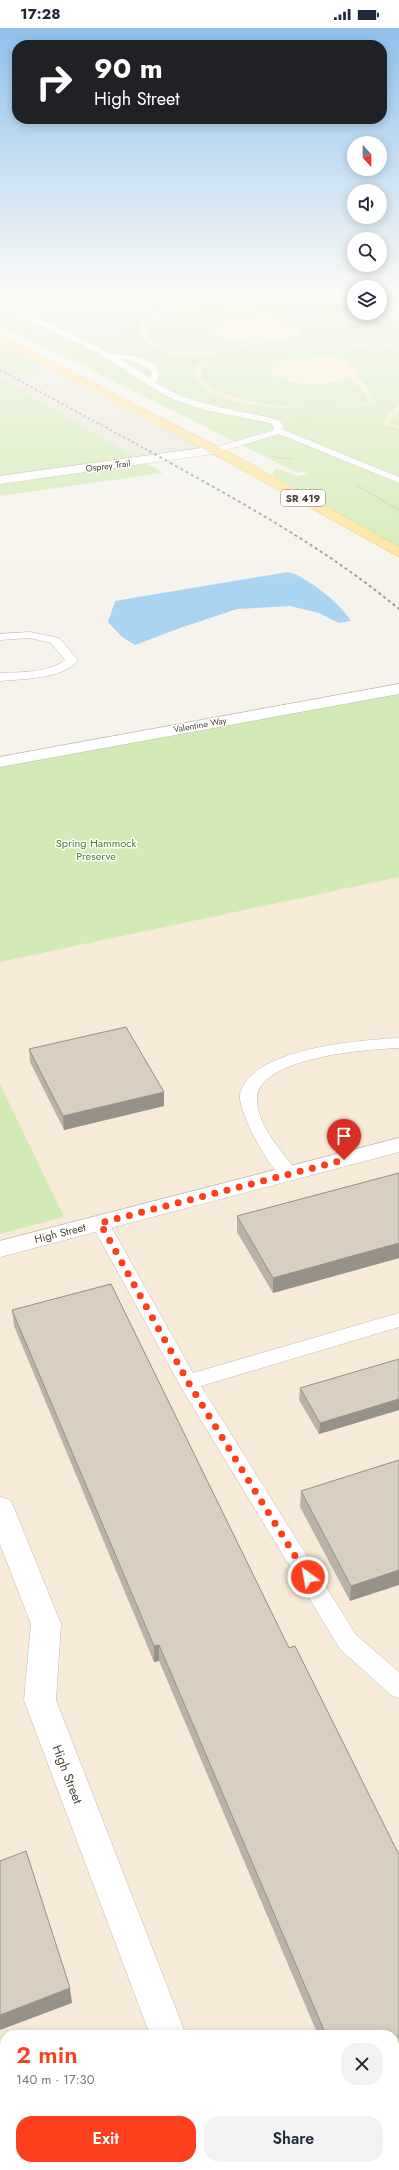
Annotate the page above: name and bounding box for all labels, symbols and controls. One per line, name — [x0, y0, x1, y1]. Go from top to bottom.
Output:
text: 17:28 — [20, 3, 61, 25]
text: 90 m — [94, 48, 163, 89]
icon: right — [28, 56, 80, 108]
text: High Street — [94, 86, 180, 112]
north arrow — [347, 136, 387, 176]
map controls — [347, 136, 387, 320]
button: sound — [347, 184, 387, 224]
button: search — [347, 232, 387, 272]
button: layers — [347, 280, 387, 320]
street label: Osprey Trail — [85, 456, 131, 475]
road number: SR 419 — [281, 490, 325, 506]
street label: Valentine Way — [172, 713, 227, 736]
park label: Spring Hammock Preserve — [56, 835, 137, 864]
pin — [327, 1119, 361, 1160]
icon: arrive — [333, 1125, 355, 1147]
street label: High Street — [33, 1219, 88, 1247]
position arrow — [287, 1556, 329, 1598]
street label: High Street — [48, 1742, 88, 1807]
text: 2 min — [16, 2037, 78, 2072]
button: close — [341, 2043, 383, 2085]
text: 140 m · 17:30 — [16, 2070, 94, 2089]
button: Exit — [16, 2116, 196, 2162]
button: Share — [204, 2116, 383, 2162]

